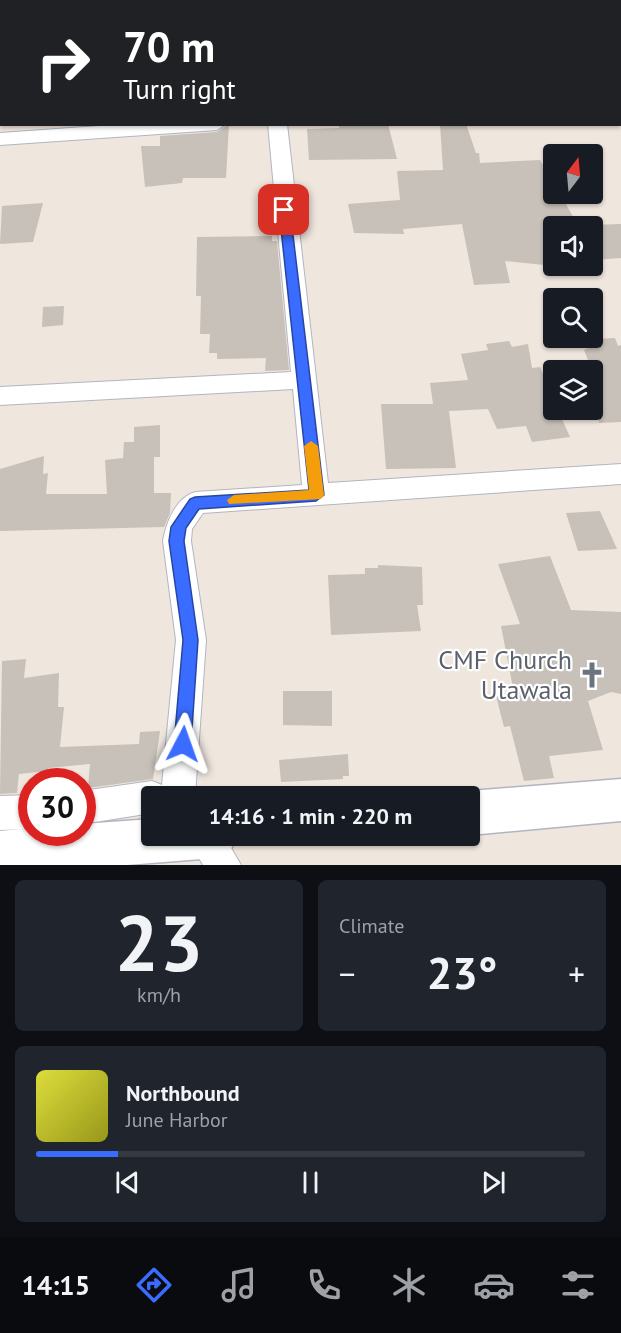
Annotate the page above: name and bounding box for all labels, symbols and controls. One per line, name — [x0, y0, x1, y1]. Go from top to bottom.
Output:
text: 70 m — [123, 19, 215, 74]
icon: right — [24, 24, 102, 102]
text: Turn right — [123, 72, 236, 106]
north arrow — [543, 144, 603, 204]
map controls — [543, 144, 603, 420]
pin — [258, 184, 309, 235]
icon: arrive — [267, 193, 300, 226]
button: sound — [543, 216, 603, 276]
button: search — [543, 288, 603, 348]
button: layers — [543, 360, 603, 420]
place label: CMF Church Utawala — [438, 643, 572, 706]
church icon: CMF Church Utawala — [577, 660, 607, 690]
position arrow — [151, 712, 215, 776]
speed limit sign: 30 — [18, 768, 96, 846]
text: 14:16 · 1 min · 220 m — [209, 802, 412, 830]
text: 23 — [115, 892, 203, 993]
text: Climate — [339, 913, 405, 939]
text: 23° — [427, 943, 497, 1001]
text: − — [339, 952, 356, 995]
text: + — [568, 952, 585, 995]
text: km/h — [137, 982, 181, 1008]
text: Northbound — [126, 1079, 240, 1107]
text: June Harbor — [126, 1107, 228, 1133]
icon: previous — [111, 1166, 144, 1199]
icon: pause — [294, 1166, 327, 1199]
icon: next — [477, 1166, 510, 1199]
icon: directions — [133, 1264, 175, 1306]
icon: music — [218, 1264, 260, 1306]
icon: phone — [303, 1264, 345, 1306]
icon: climate — [388, 1264, 430, 1306]
icon: car — [473, 1264, 515, 1306]
icon: filters — [557, 1264, 599, 1306]
text: 14:15 — [21, 1268, 90, 1302]

